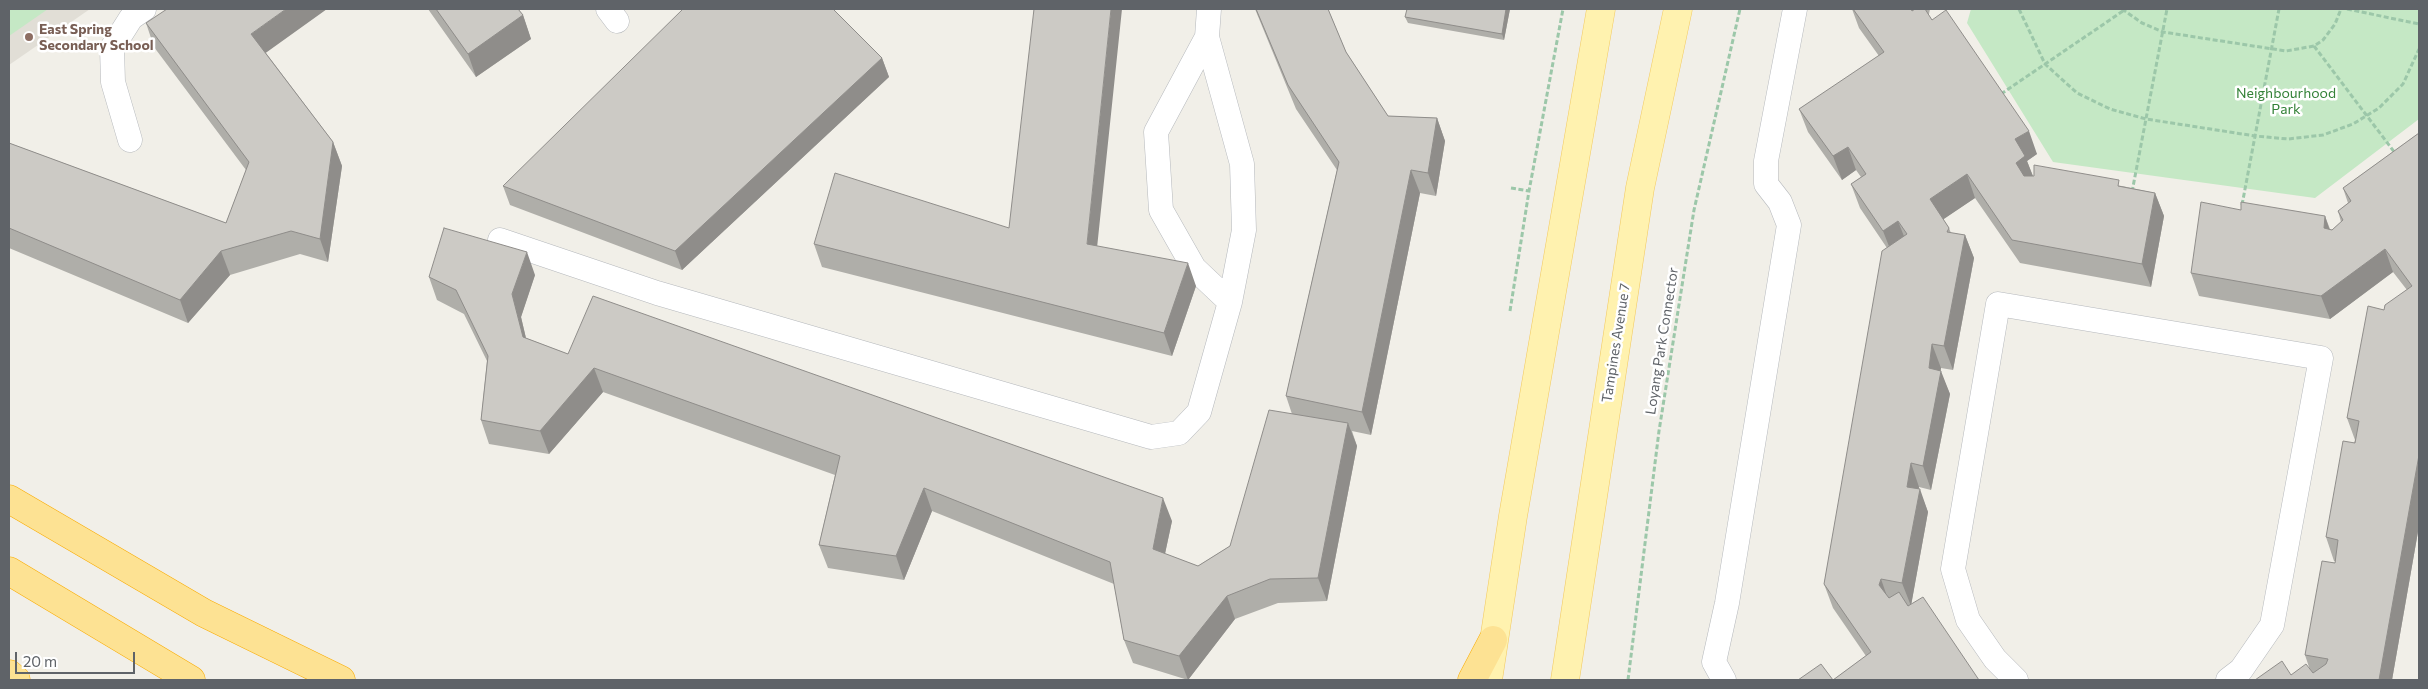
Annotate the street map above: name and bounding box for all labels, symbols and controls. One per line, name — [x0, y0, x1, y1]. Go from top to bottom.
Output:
place label: East Spring Secondary School — [39, 21, 154, 54]
marker: East Spring Secondary School — [23, 31, 35, 43]
park label: Neighbourhood Park — [2236, 85, 2336, 118]
street label: Loyang Park Connector — [1642, 266, 1682, 416]
street label: Tampines Avenue 7 — [1598, 282, 1634, 404]
scale bar — [18, 642, 138, 674]
text: 20 m — [23, 652, 57, 670]

